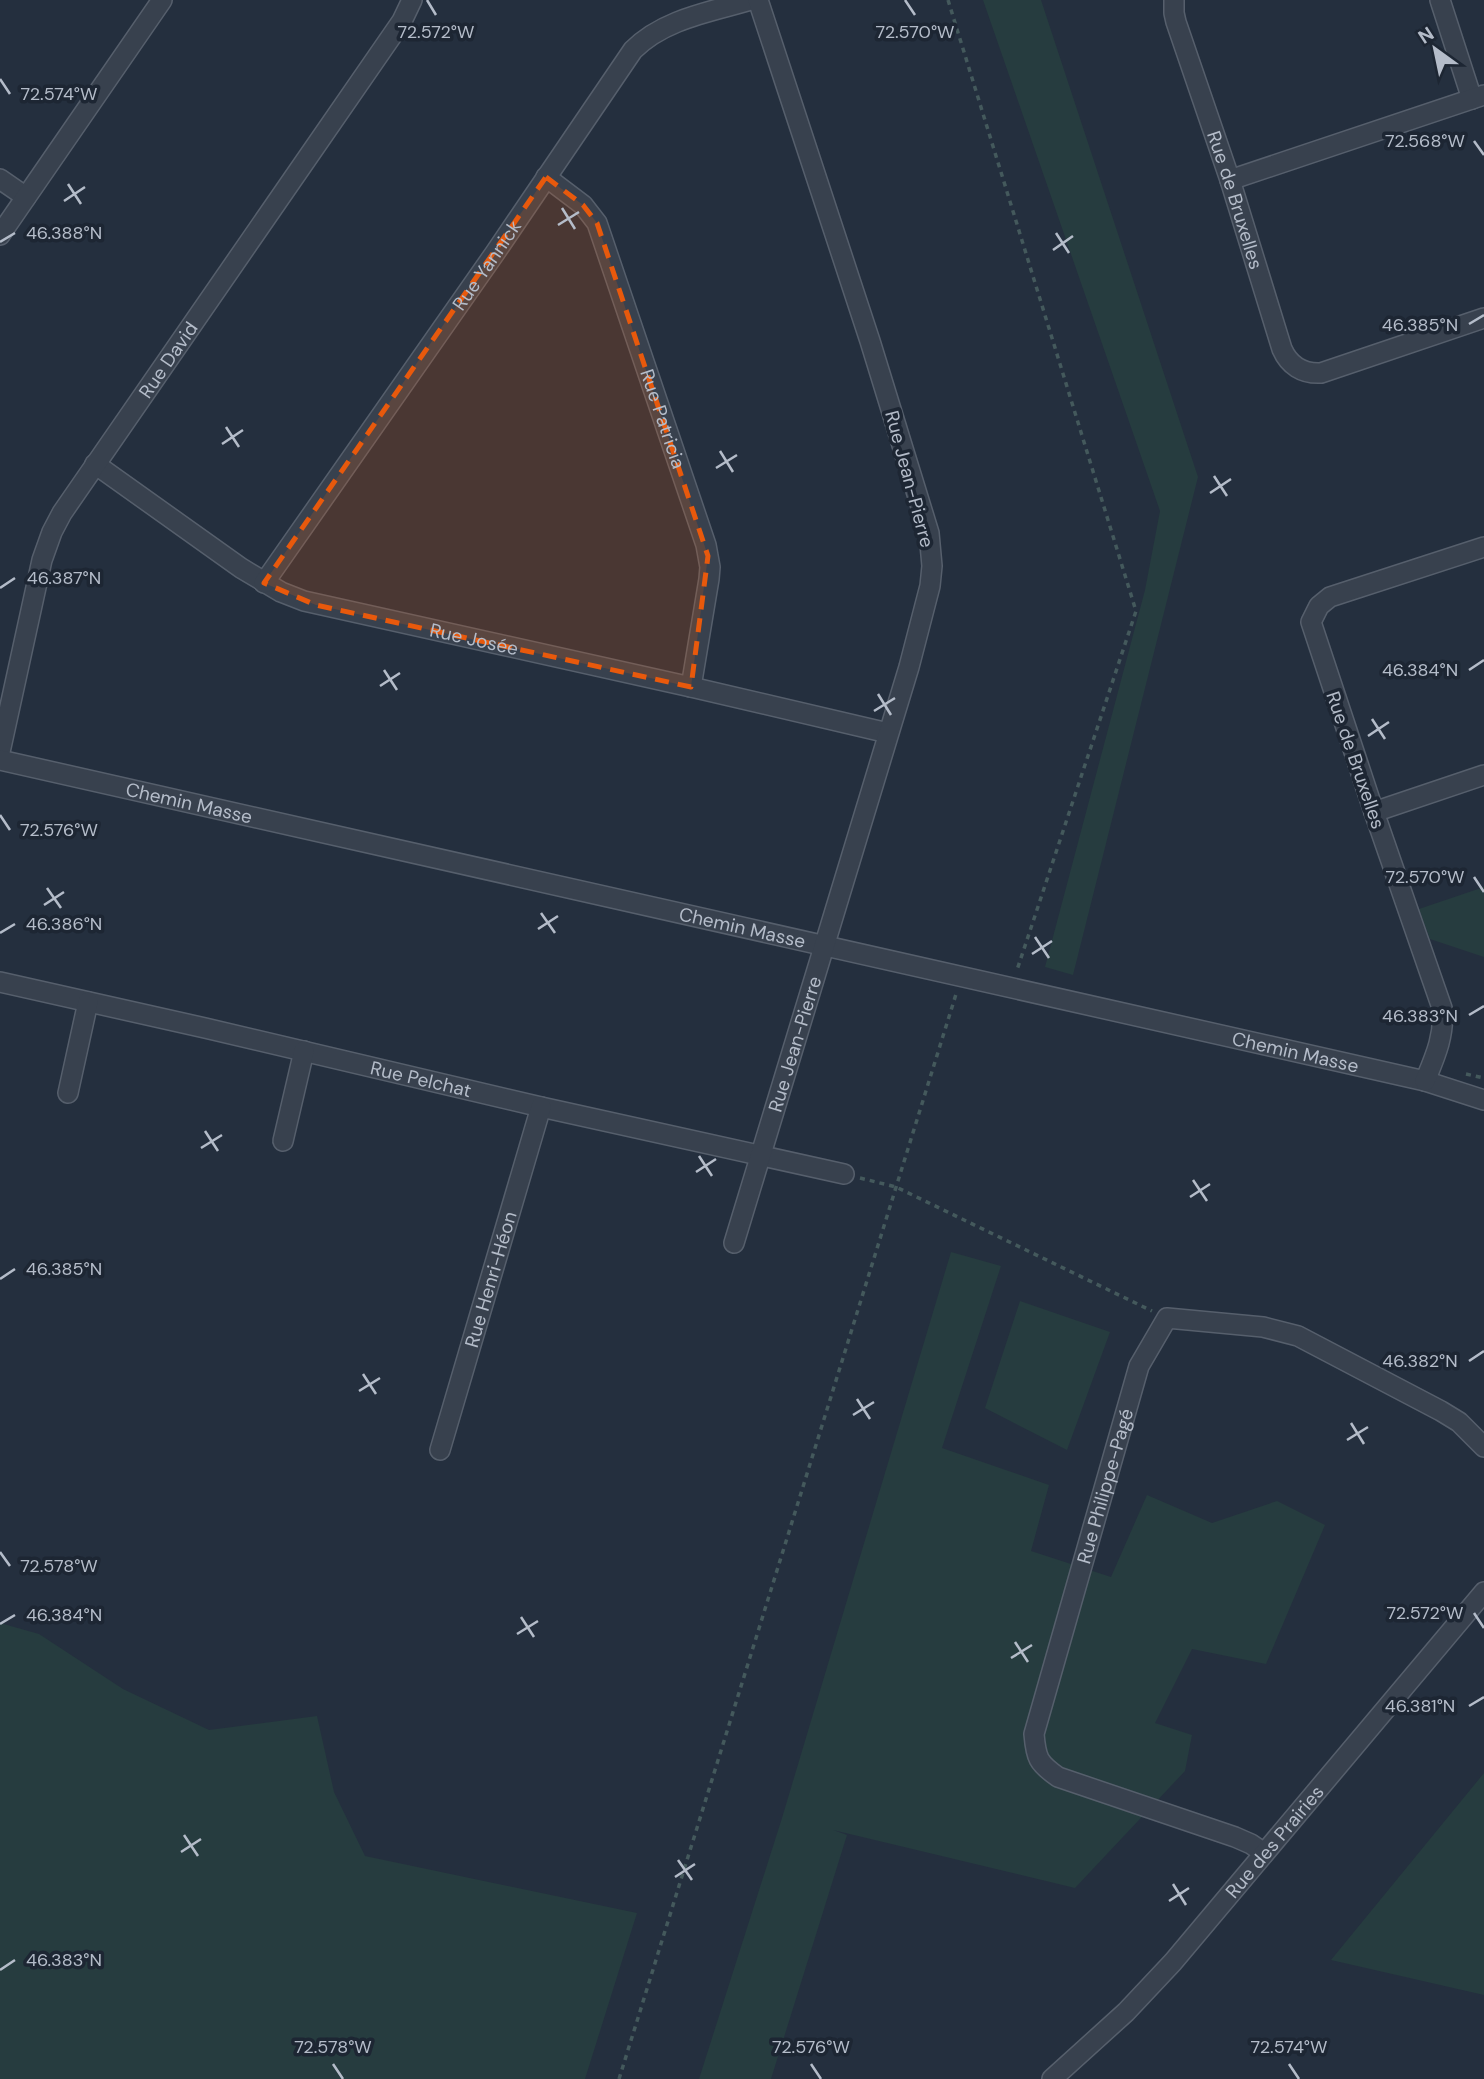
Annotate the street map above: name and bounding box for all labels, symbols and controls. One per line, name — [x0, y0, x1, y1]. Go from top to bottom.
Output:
north arrow — [1400, 14, 1470, 84]
text: 72.572°W — [398, 20, 474, 44]
text: 72.570°W — [875, 20, 955, 44]
text: N — [1413, 21, 1439, 49]
text: 72.574°W — [21, 82, 97, 106]
street label: Rue de Bruxelles — [1201, 128, 1269, 272]
text: 72.568°W — [1385, 129, 1465, 153]
street label: Rue Yannick — [447, 215, 527, 316]
text: 46.388°N — [26, 221, 102, 245]
text: 46.385°N — [1382, 313, 1458, 337]
street label: Rue David — [133, 317, 203, 403]
street label: Rue Patricia — [634, 366, 691, 472]
street label: Rue Jean-Pierre — [879, 408, 940, 550]
text: 46.387°N — [27, 566, 101, 590]
street label: Rue Josée — [427, 617, 521, 661]
text: 46.384°N — [1382, 658, 1458, 682]
street label: Rue de Bruxelles — [1320, 688, 1391, 832]
street label: Chemin Masse — [123, 777, 255, 829]
text: 72.576°W — [20, 818, 98, 842]
text: 72.570°W — [1385, 865, 1465, 889]
street label: Chemin Masse — [677, 901, 808, 954]
text: 46.386°N — [26, 912, 102, 936]
street label: Rue Jean-Pierre — [763, 973, 827, 1115]
text: 46.383°N — [1382, 1004, 1458, 1028]
street label: Chemin Masse — [1230, 1026, 1361, 1079]
street label: Rue Pelchat — [368, 1055, 474, 1103]
street label: Rue Henri-Héon — [459, 1208, 523, 1350]
text: 46.385°N — [26, 1257, 102, 1281]
text: 46.382°N — [1382, 1349, 1458, 1373]
street label: Rue Philippe-Pagé — [1071, 1406, 1139, 1567]
text: 72.578°W — [20, 1554, 98, 1578]
text: 72.572°W — [1387, 1601, 1463, 1625]
text: 46.384°N — [26, 1603, 102, 1627]
text: 46.381°N — [1385, 1694, 1455, 1718]
street label: Rue des Prairies — [1220, 1780, 1329, 1903]
text: 46.383°N — [26, 1948, 102, 1972]
text: 72.578°W — [294, 2035, 372, 2059]
text: 72.576°W — [772, 2035, 850, 2059]
text: 72.574°W — [1251, 2035, 1327, 2059]

